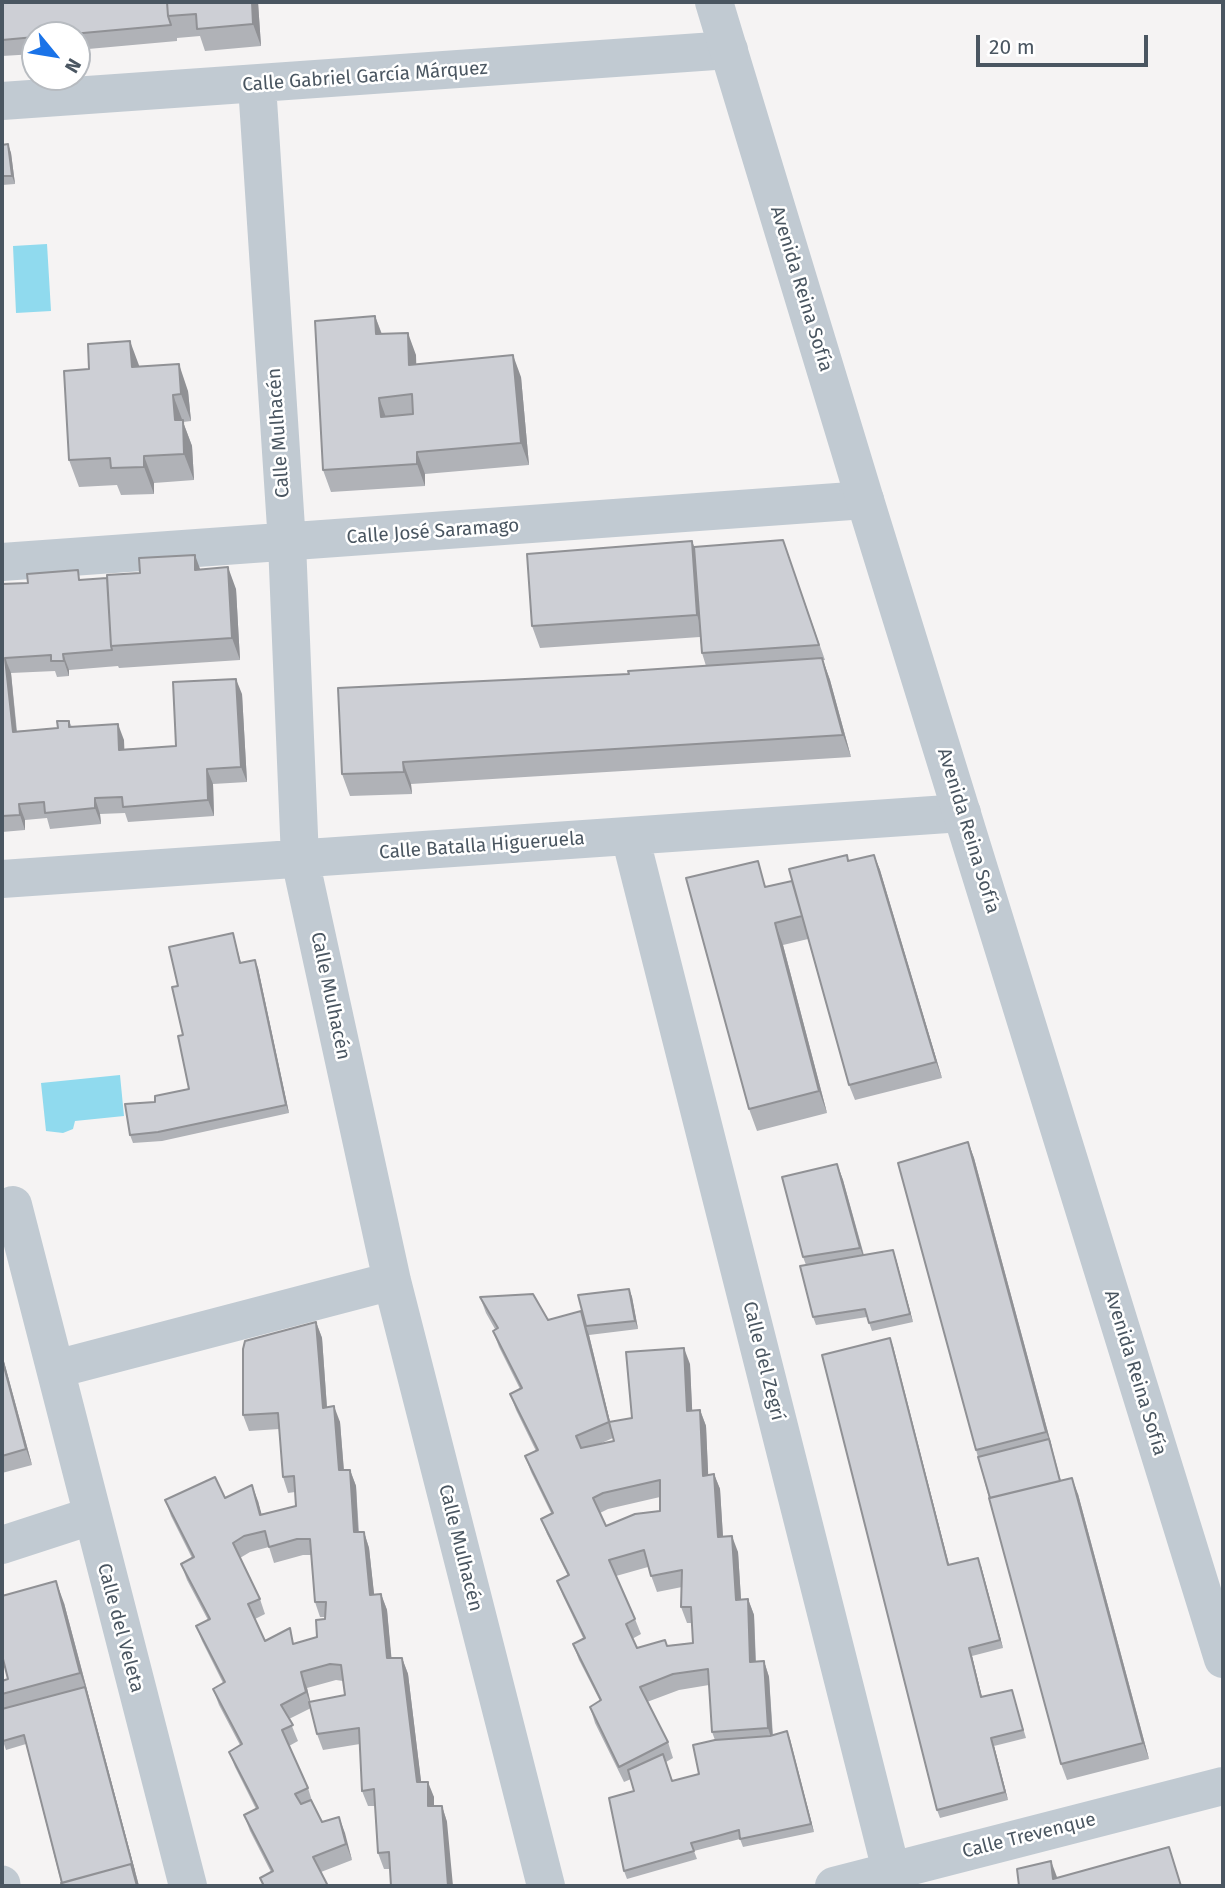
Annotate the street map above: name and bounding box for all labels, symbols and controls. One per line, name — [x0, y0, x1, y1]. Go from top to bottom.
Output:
north arrow — [21, 21, 91, 91]
scale bar — [980, 21, 1152, 65]
text: 20 m — [989, 34, 1035, 60]
text: N — [60, 55, 86, 77]
street label: Calle Gabriel García Márquez — [241, 57, 489, 97]
street label: Avenida Reina Sofía — [765, 204, 837, 374]
street label: Calle Mulhacén — [263, 367, 295, 499]
street label: Calle José Saramago — [346, 515, 520, 549]
street label: Avenida Reina Sofía — [932, 746, 1004, 916]
street label: Calle Batalla Higueruela — [378, 827, 586, 865]
street label: Calle Mulhacén — [305, 930, 355, 1062]
street label: Avenida Reina Sofía — [1099, 1288, 1171, 1458]
street label: Calle del Zegrí — [737, 1299, 789, 1423]
street label: Calle Mulhacén — [433, 1482, 487, 1614]
street label: Calle del Veleta — [92, 1561, 148, 1695]
street label: Calle Trevenque — [960, 1808, 1098, 1864]

